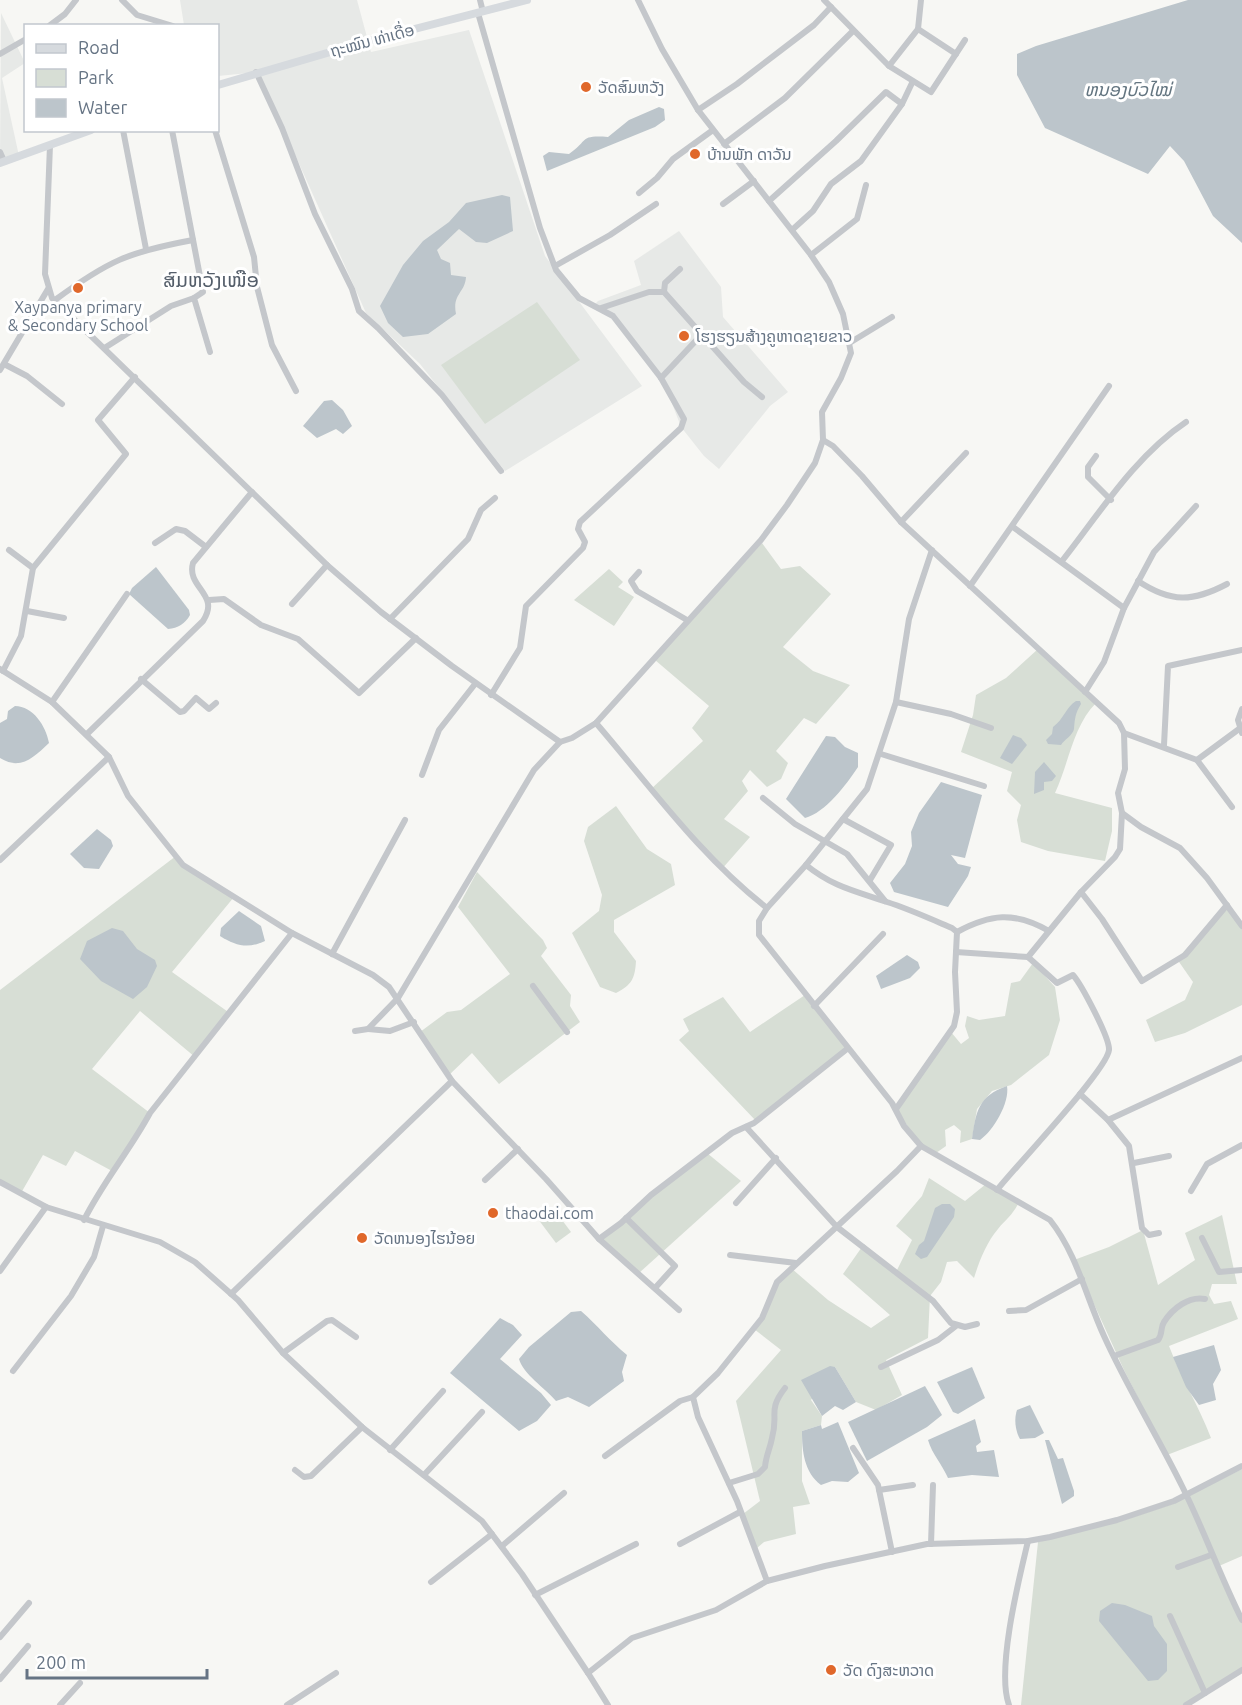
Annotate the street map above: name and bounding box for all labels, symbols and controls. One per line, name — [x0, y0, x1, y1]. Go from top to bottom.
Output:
street label: ຖະໝົນ ທ່າເດື່ອ — [327, 17, 416, 60]
legend — [24, 24, 219, 132]
text: Road — [78, 37, 120, 57]
text: Park — [78, 67, 114, 87]
place label: ວັດສົມຫວັງ — [598, 78, 664, 96]
water label: ຫນອງບົວໄໝ່ — [1084, 79, 1175, 100]
marker: ວັດສົມຫວັງ — [579, 80, 593, 94]
text: Water — [78, 97, 128, 117]
place label: ບ້ານພັກ ດາວັນ — [707, 145, 792, 163]
marker: ບ້ານພັກ ດາວັນ — [688, 147, 702, 161]
district label: ສົມຫວັງເໜືອ — [163, 268, 259, 291]
marker: Xaypanya primary & Secondary School — [71, 281, 85, 295]
place label: Xaypanya primary & Secondary School — [8, 298, 148, 334]
place label: ໂຮງຮຽນສ້າງຄູຫາດຊາຍຂາວ — [695, 327, 852, 347]
marker: ໂຮງຮຽນສ້າງຄູຫາດຊາຍຂາວ — [677, 329, 691, 343]
place label: thaodai.com — [505, 1204, 594, 1222]
marker: thaodai.com — [486, 1206, 500, 1220]
place label: ວັດຫນອງໄຮນ້ອຍ — [374, 1229, 475, 1247]
marker: ວັດຫນອງໄຮນ້ອຍ — [355, 1231, 369, 1245]
scale bar — [27, 1642, 207, 1680]
text: 200 m — [36, 1652, 86, 1672]
place label: ວັດ ດົງສະຫວາດ — [843, 1661, 934, 1679]
marker: ວັດ ດົງສະຫວາດ — [824, 1663, 838, 1677]

